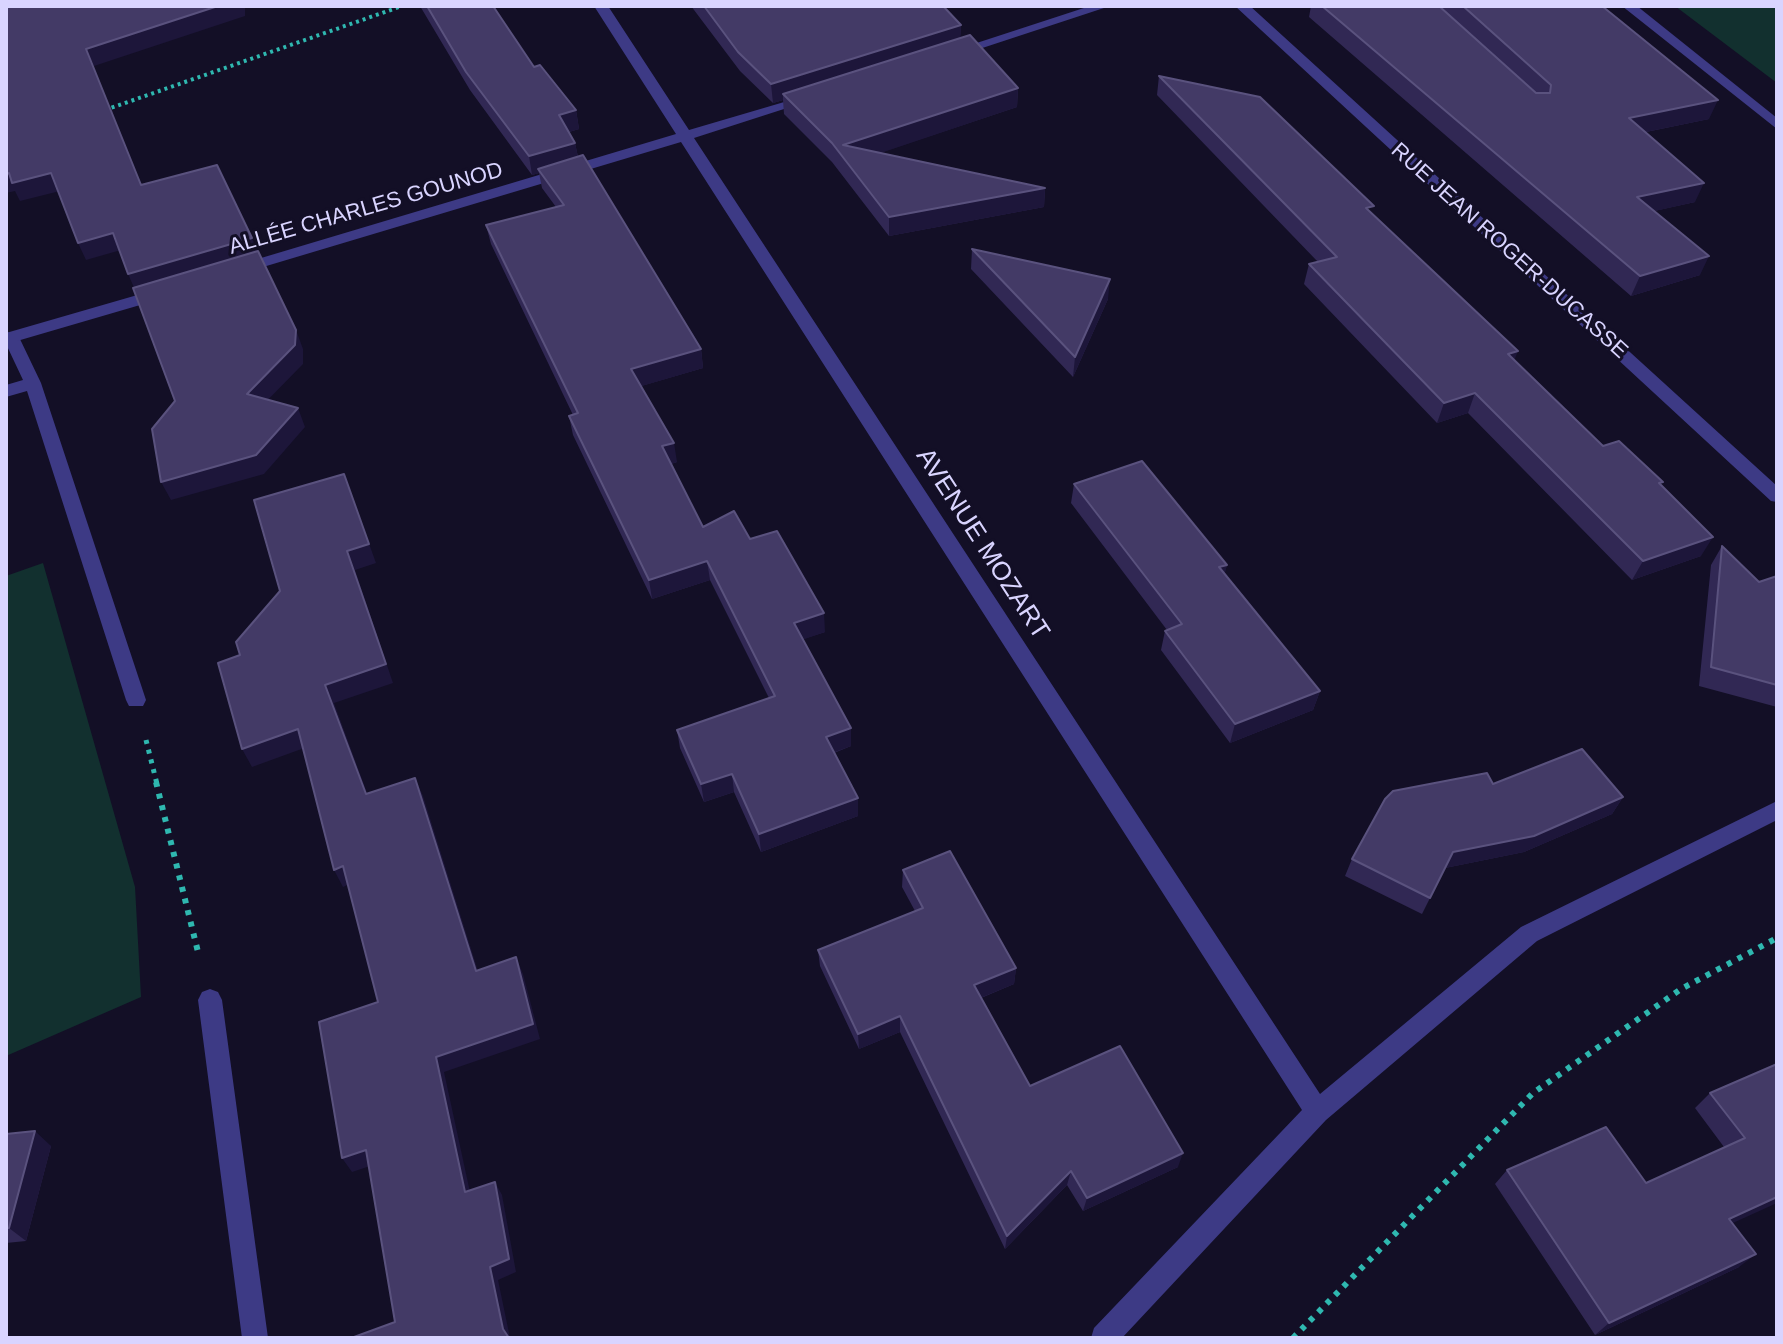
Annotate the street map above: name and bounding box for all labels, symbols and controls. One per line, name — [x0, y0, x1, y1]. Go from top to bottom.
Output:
street label: RUE JEAN ROGER-DUCASSE — [1385, 138, 1633, 364]
street label: ALLÉE CHARLES GOUNOD — [226, 157, 506, 261]
street label: AVENUE MOZART — [909, 443, 1055, 645]

